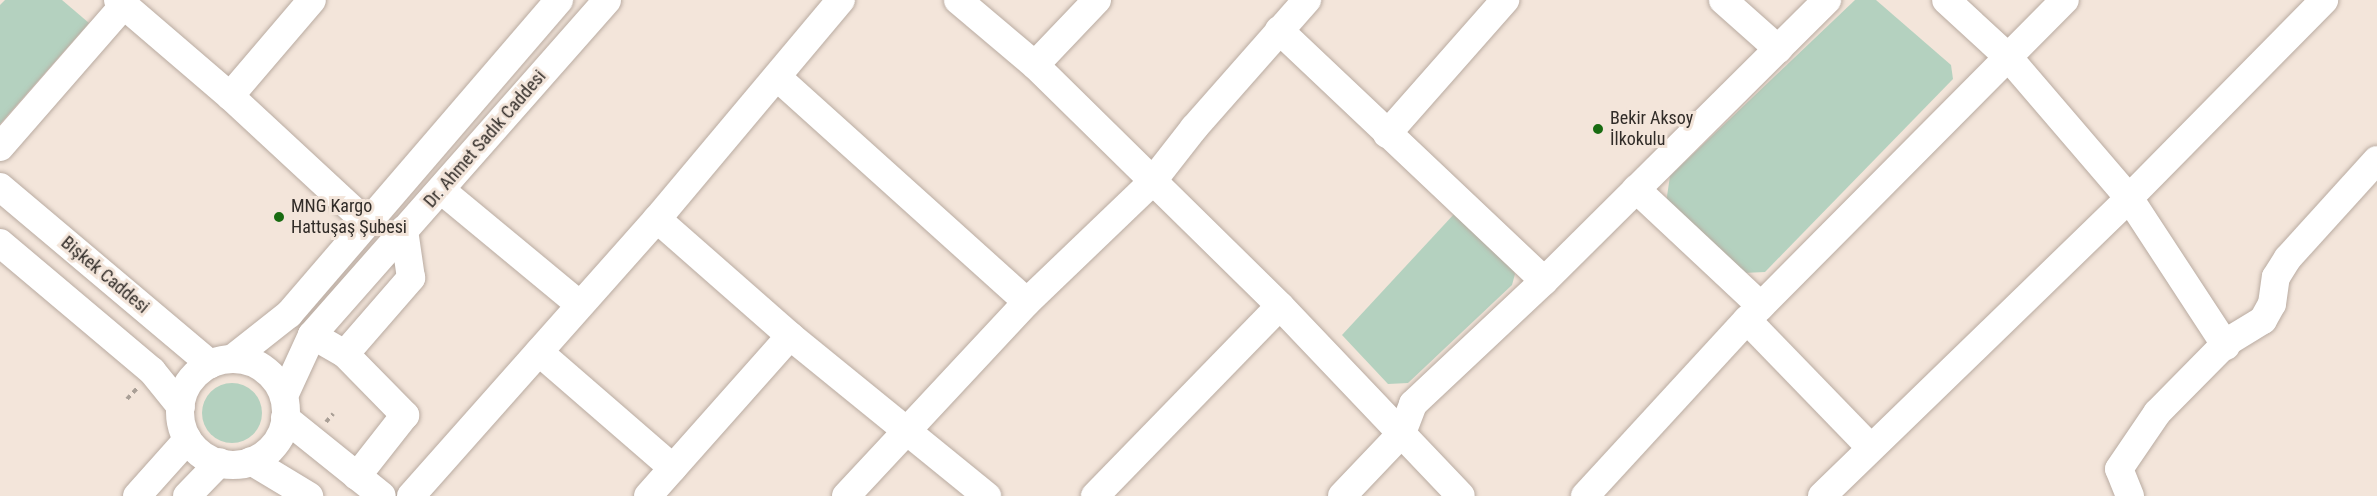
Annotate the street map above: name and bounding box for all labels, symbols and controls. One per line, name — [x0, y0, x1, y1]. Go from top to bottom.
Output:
street label: Dr. Ahmet Sadık Caddesi — [419, 66, 551, 212]
place label: Bekir Aksoy İlkokulu — [1610, 108, 1693, 150]
marker: Bekir Aksoy İlkokulu — [1591, 122, 1605, 136]
place label: MNG Kargo Hattuşaş Şubesi — [291, 196, 407, 238]
marker: MNG Kargo Hattuşaş Şubesi — [272, 210, 286, 224]
street label: Bişkek Caddesi — [57, 232, 153, 318]

